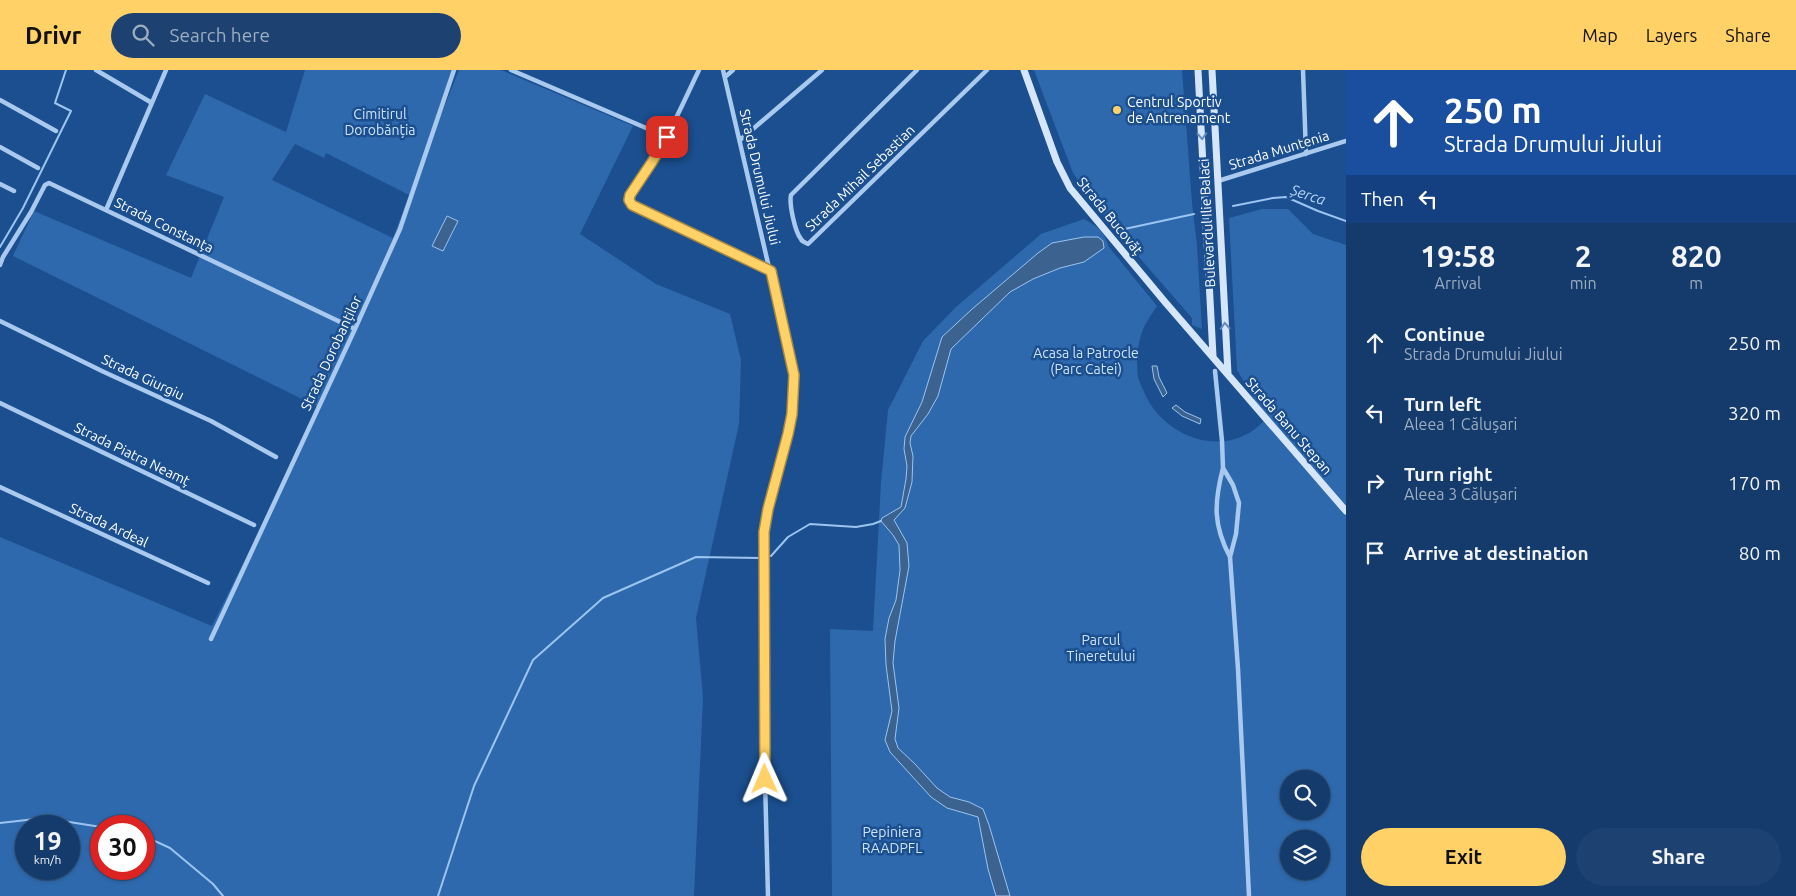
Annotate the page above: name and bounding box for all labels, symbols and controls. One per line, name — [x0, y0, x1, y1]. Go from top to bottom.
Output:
search box — [111, 13, 461, 58]
icon: search — [129, 21, 157, 49]
text: Drivr — [25, 22, 81, 49]
text: Search here — [169, 24, 270, 46]
text: Map — [1582, 25, 1618, 45]
text: Layers — [1646, 25, 1697, 45]
text: Share — [1725, 25, 1771, 45]
icon: ahead — [1361, 90, 1426, 155]
text: 250 m — [1444, 90, 1542, 130]
place label: Centrul Sportiv de Antrenament — [1127, 94, 1231, 126]
marker: Centrul Sportiv de Antrenament — [1111, 104, 1123, 116]
park label: Cimitirul Dorobănția — [344, 106, 416, 138]
street label: Strada Drumului Jiului — [737, 108, 783, 246]
pin — [646, 116, 688, 158]
street label: Strada Mihail Sebastian — [802, 122, 918, 234]
icon: arrive — [653, 123, 681, 151]
street label: Strada Muntenia — [1227, 127, 1331, 173]
text: Strada Drumului Jiului — [1444, 131, 1662, 156]
one-way arrow — [1196, 132, 1207, 140]
street label: Bulevardul Ilie Balaci — [1196, 158, 1218, 288]
street label: Strada Bucovăț — [1074, 174, 1146, 258]
water label: Șerca — [1288, 181, 1328, 208]
icon: left — [1414, 185, 1442, 213]
text: Then — [1361, 188, 1404, 210]
street label: Strada Constanța — [112, 194, 216, 256]
text: 19:58 — [1420, 239, 1495, 273]
text: 2 — [1575, 239, 1592, 273]
text: 820 — [1671, 239, 1722, 273]
text: Arrival — [1435, 274, 1481, 292]
text: min — [1570, 274, 1597, 292]
text: m — [1689, 274, 1703, 292]
street label: Strada Dorobanților — [297, 292, 365, 413]
one-way arrow — [1220, 321, 1231, 329]
text: Continue — [1404, 323, 1485, 345]
icon: ahead — [1361, 329, 1389, 357]
text: 250 m — [1728, 332, 1781, 354]
park label: Acasa la Patrocle (Parc Catei) — [1033, 345, 1139, 377]
text: Strada Drumului Jiului — [1404, 345, 1563, 363]
street label: Strada Giurgiu — [99, 351, 187, 403]
street label: Strada Banu Stepan — [1243, 374, 1335, 478]
text: Turn left — [1404, 393, 1482, 415]
icon: left — [1361, 399, 1389, 427]
text: 320 m — [1728, 402, 1781, 424]
text: Aleea 1 Călușari — [1404, 415, 1517, 433]
street label: Strada Piatra Neamț — [72, 419, 193, 489]
text: Turn right — [1404, 463, 1492, 485]
icon: right — [1361, 469, 1389, 497]
text: 170 m — [1728, 472, 1781, 494]
text: Aleea 3 Călușari — [1404, 485, 1517, 503]
street label: Strada Ardeal — [67, 500, 151, 550]
icon: arrive — [1361, 539, 1389, 567]
text: Arrive at destination — [1404, 542, 1589, 564]
text: 80 m — [1739, 542, 1781, 564]
park label: Parcul Tineretului — [1067, 632, 1135, 664]
position arrow — [738, 752, 790, 804]
map controls — [1280, 770, 1330, 880]
button: search — [1280, 770, 1330, 820]
speed limit sign: 30 — [90, 815, 155, 880]
park label: Pepiniera RAADPFL — [862, 824, 922, 856]
text: 19 — [33, 827, 62, 855]
button: Exit — [1361, 828, 1566, 886]
button: Share — [1576, 828, 1781, 886]
button: layers — [1280, 830, 1330, 880]
text: km/h — [34, 853, 61, 866]

